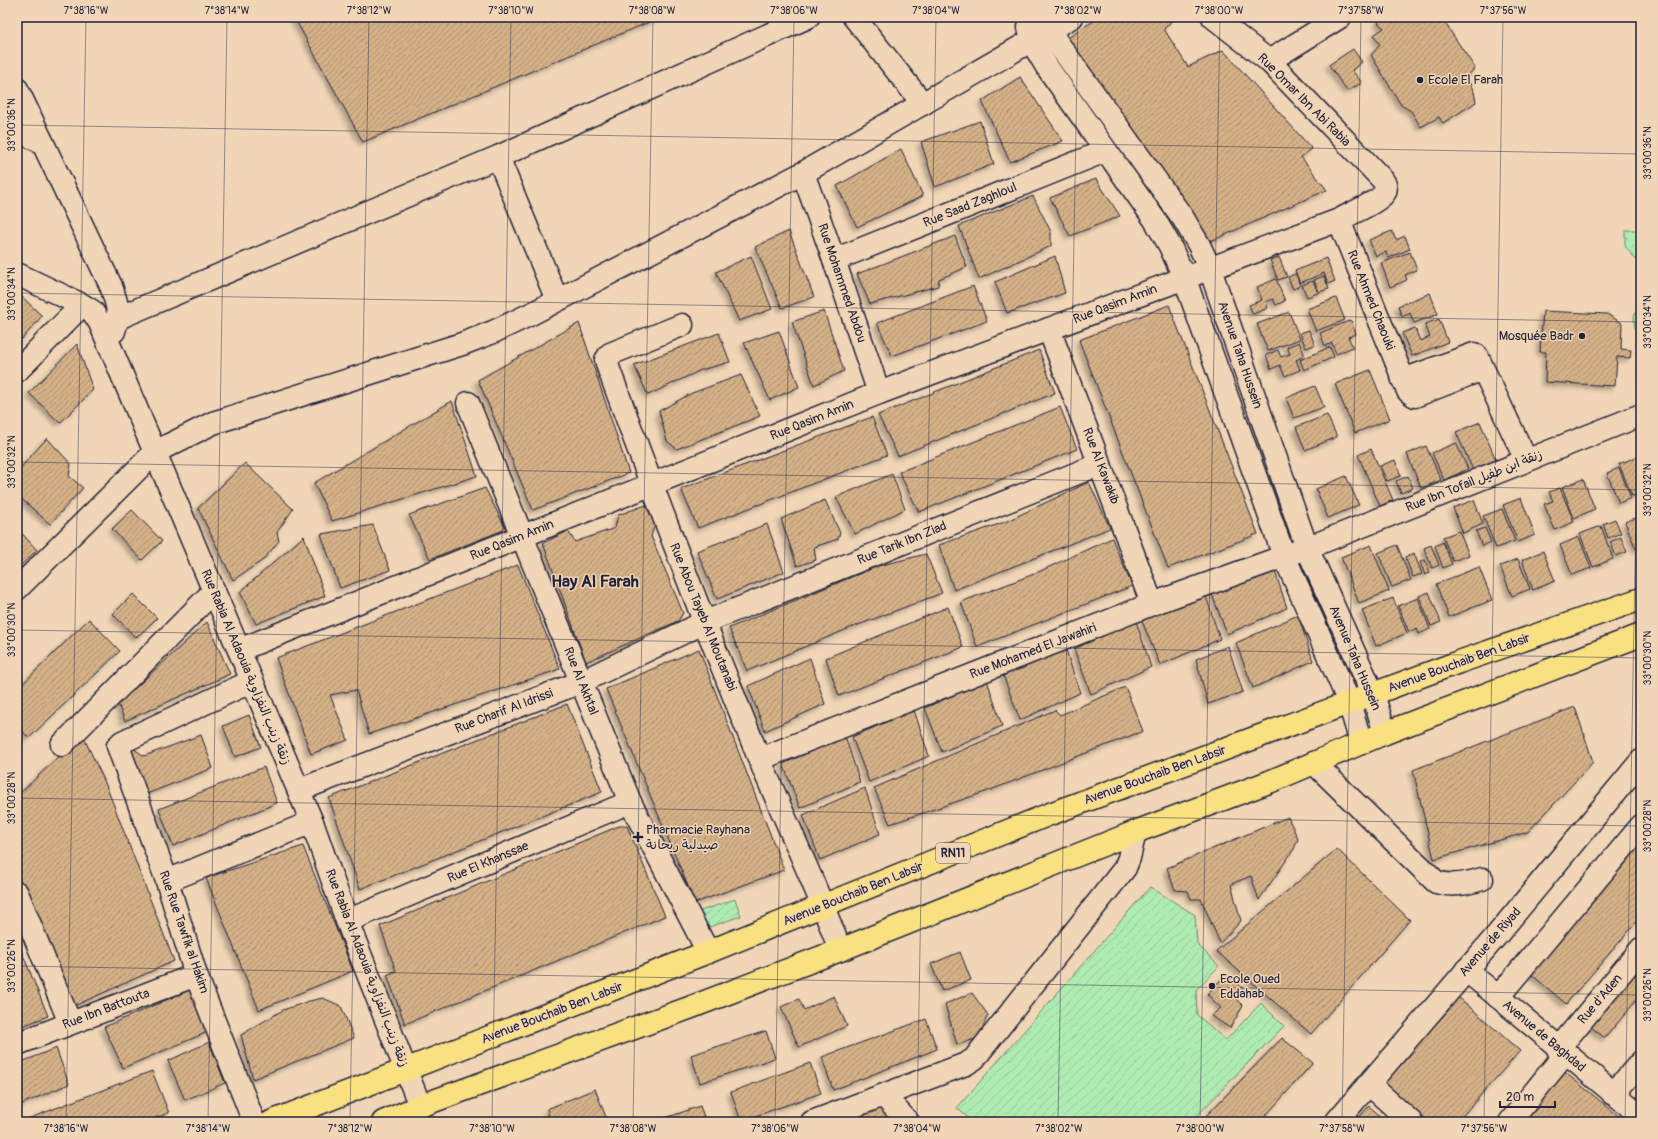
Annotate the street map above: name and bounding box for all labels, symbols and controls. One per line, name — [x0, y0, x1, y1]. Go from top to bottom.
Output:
text: 7°38'16"W — [64, 5, 109, 17]
text: 7°38'14"W — [205, 5, 250, 17]
text: 7°38'12"W — [347, 5, 392, 17]
text: 7°38'10"W — [488, 5, 534, 17]
text: 7°38'08"W — [629, 5, 676, 17]
text: 7°38'06"W — [770, 5, 818, 17]
text: 7°38'04"W — [912, 5, 960, 17]
text: 7°38'02"W — [1054, 5, 1102, 17]
text: 7°38'00"W — [1195, 5, 1244, 17]
text: 7°37'58"W — [1338, 5, 1384, 17]
text: 7°37'56"W — [1480, 5, 1527, 17]
street label: Rue Omar Ibn Abi Rabia — [1254, 50, 1354, 150]
place label: Ecole El Farah — [1428, 72, 1503, 88]
marker: Ecole El Farah — [1415, 75, 1425, 85]
text: 33°00'36"N — [6, 98, 18, 152]
text: 33°00'36"N — [1642, 126, 1654, 180]
street label: Rue Saad Zaghloul — [921, 179, 1019, 231]
street label: Rue Mohammed Abdou — [814, 221, 870, 345]
street label: Rue Ahmed Chaouki — [1344, 248, 1398, 352]
text: 33°00'34"N — [6, 267, 18, 321]
street label: Rue Qasim Amin — [1071, 281, 1159, 327]
text: 33°00'34"N — [1642, 295, 1654, 349]
street label: Avenue Taha Hussein — [1214, 299, 1266, 411]
place label: Mosquée Badr — [1499, 328, 1574, 344]
marker: Mosquée Badr — [1577, 331, 1587, 341]
street label: Rue Qasim Amin — [768, 396, 856, 444]
street label: Rue Al Kawakib — [1079, 426, 1123, 506]
text: 33°00'32"N — [6, 435, 18, 489]
street label: Rue Ibn Tofail زنقة ابن طفيل — [1403, 446, 1545, 516]
text: 33°00'32"N — [1642, 463, 1654, 517]
street label: Rue Qasim Amin — [468, 516, 556, 564]
street label: Rue Tarik Ibn Ziad — [855, 518, 949, 568]
street label: Rue Abou Tayeb Al Moutanabi — [666, 541, 740, 693]
street label: Rue Rabia Al Adaouia زنقة زينب النفزاوية — [197, 567, 295, 767]
district label: Hay Al Farah — [551, 571, 639, 592]
text: 33°00'30"N — [6, 603, 18, 657]
street label: Avenue Taha Hussein — [1326, 603, 1384, 713]
street label: Rue Mohamed El Jawahiri — [967, 619, 1099, 683]
street label: Avenue Bouchaib Ben Labsir — [1386, 630, 1533, 696]
text: 33°00'30"N — [1642, 631, 1654, 685]
street label: Rue Al Akhtal — [560, 645, 602, 717]
street label: Rue Charif Al Idrissi — [453, 685, 555, 737]
street label: Avenue Bouchaib Ben Labsir — [1082, 742, 1229, 808]
text: 33°00'28"N — [6, 771, 18, 824]
text: 33°00'28"N — [1642, 799, 1654, 852]
place label: Pharmacie Rayhana صيدلية ريحانة — [646, 822, 750, 853]
marker: Pharmacie Rayhana صيدلية ريحانة — [633, 832, 643, 842]
street label: Rue El Khanssae — [445, 837, 532, 886]
road number: RN11 — [936, 843, 970, 863]
street label: Avenue Bouchaib Ben Labsir — [780, 858, 926, 930]
street label: Rue Rabia Al Adaouia زنقة زينب النفزاوية — [322, 867, 412, 1069]
street label: Rue Rue Tawfik al Hakim — [155, 868, 213, 996]
street label: Avenue de Riyad — [1456, 904, 1524, 980]
text: 33°00'26"N — [6, 939, 18, 993]
text: 33°00'26"N — [1642, 968, 1654, 1022]
place label: Ecole Oued Eddahab — [1220, 971, 1280, 1002]
street label: Rue d'Aden — [1574, 971, 1626, 1027]
street label: Avenue Bouchaib Ben Labsir — [479, 979, 625, 1047]
marker: Ecole Oued Eddahab — [1207, 981, 1217, 991]
street label: Rue Ibn Battouta — [60, 985, 152, 1033]
street label: Avenue de Baghdad — [1499, 997, 1589, 1075]
scale bar — [1500, 1083, 1555, 1109]
text: 20 m — [1506, 1090, 1535, 1105]
text: 7°38'16"W — [44, 1123, 89, 1135]
text: 7°38'14"W — [186, 1123, 231, 1135]
text: 7°38'12"W — [328, 1123, 373, 1135]
text: 7°38'10"W — [469, 1123, 515, 1135]
text: 7°38'08"W — [610, 1123, 657, 1135]
text: 7°38'06"W — [751, 1123, 799, 1135]
text: 7°38'04"W — [893, 1123, 941, 1135]
text: 7°38'02"W — [1035, 1123, 1083, 1135]
text: 7°38'00"W — [1176, 1123, 1225, 1135]
text: 7°37'58"W — [1319, 1123, 1365, 1135]
text: 7°37'56"W — [1461, 1123, 1508, 1135]

